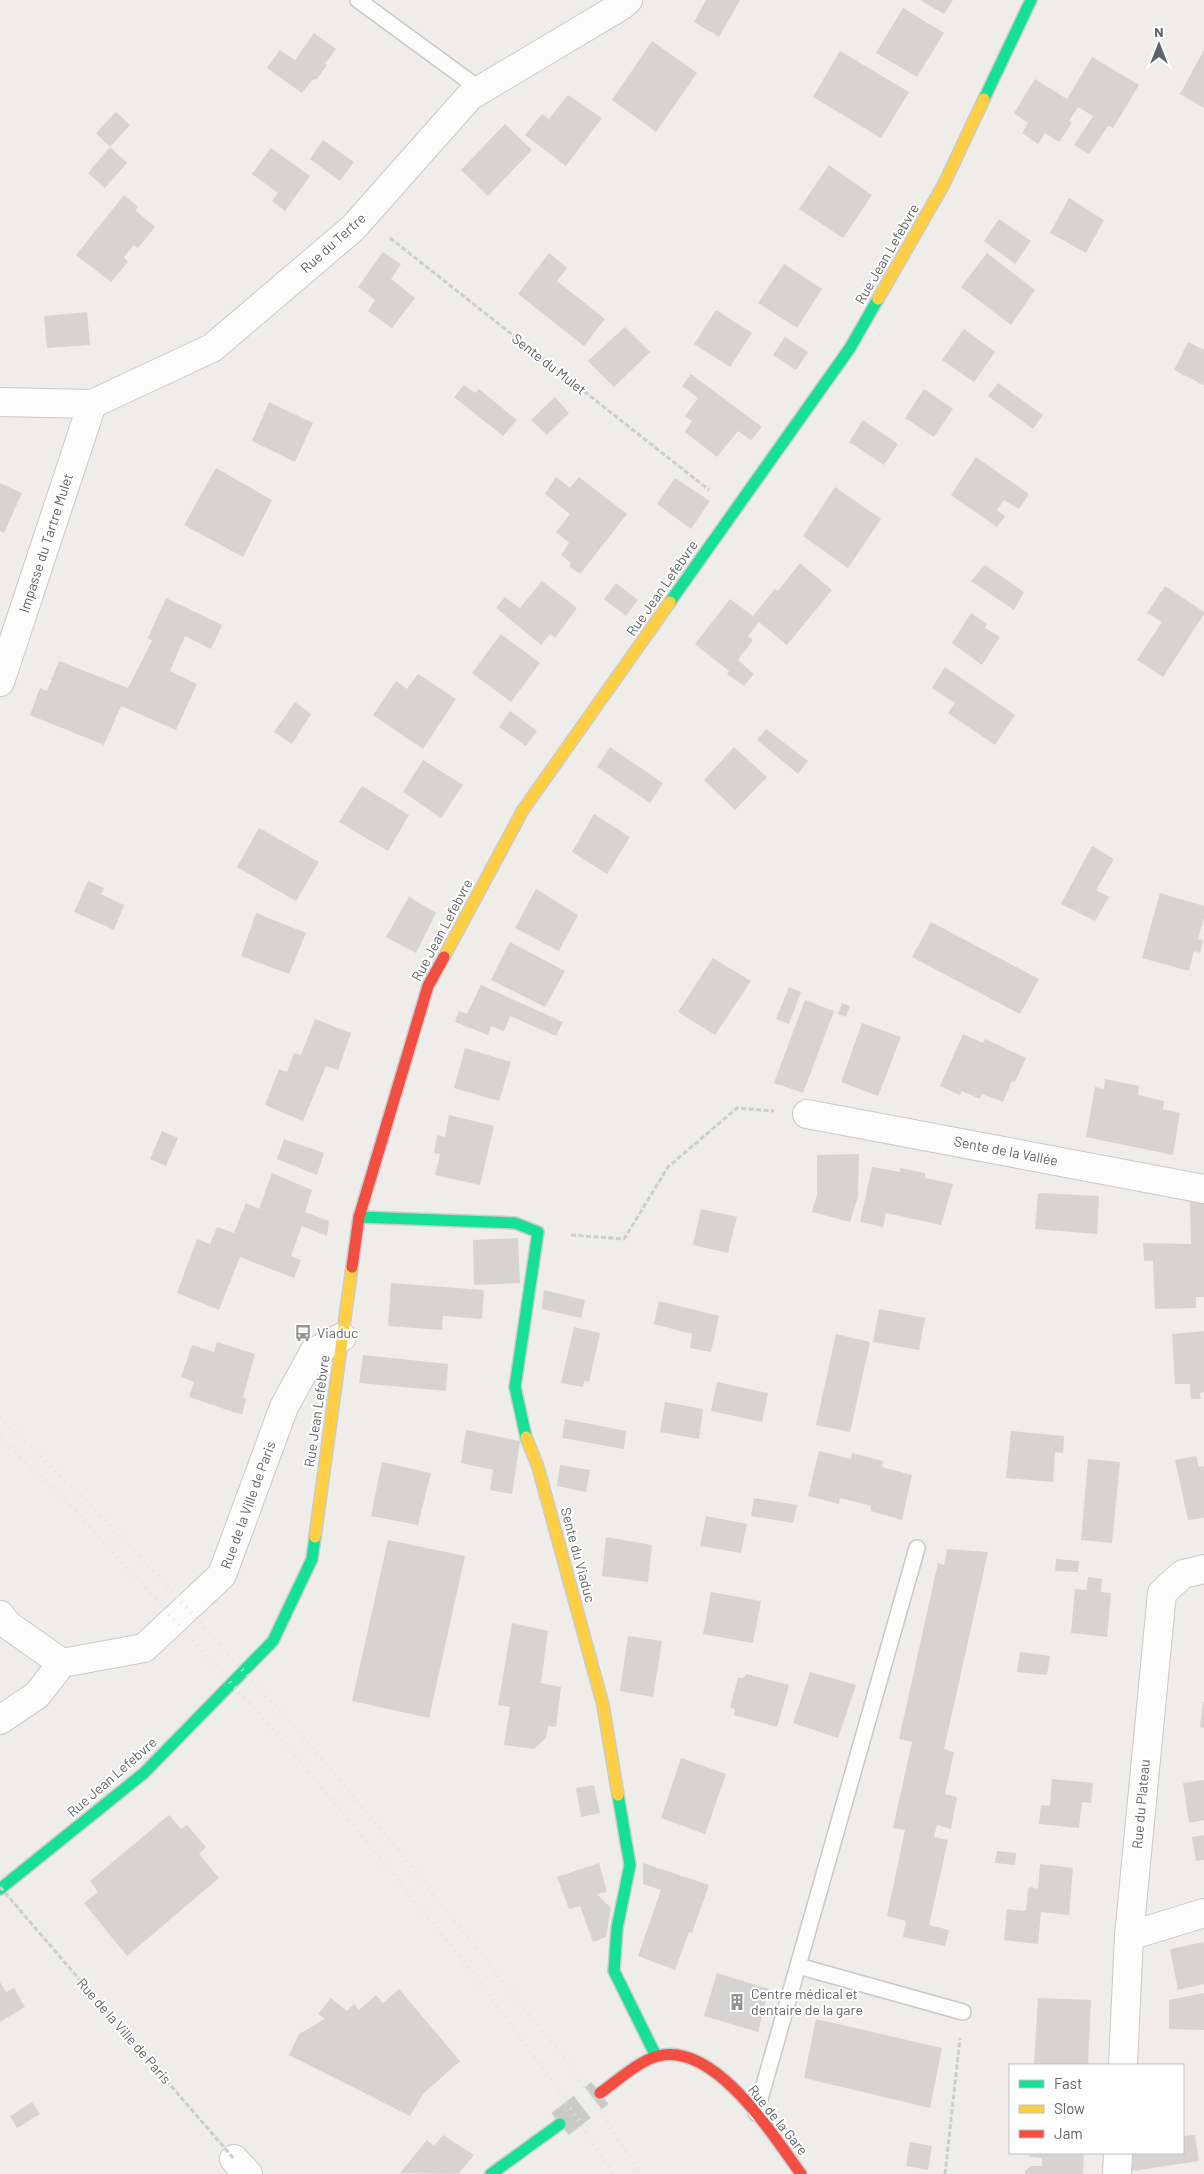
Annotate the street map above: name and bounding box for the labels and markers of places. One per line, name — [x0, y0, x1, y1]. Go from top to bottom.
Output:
bus stop icon: Viaduc — [293, 1323, 313, 1343]
place label: Viaduc — [317, 1324, 358, 1341]
place label: Centre médical et dentaire de la gare — [751, 1985, 863, 2018]
building icon: Centre médical et dentaire de la gare — [727, 1992, 747, 2012]

